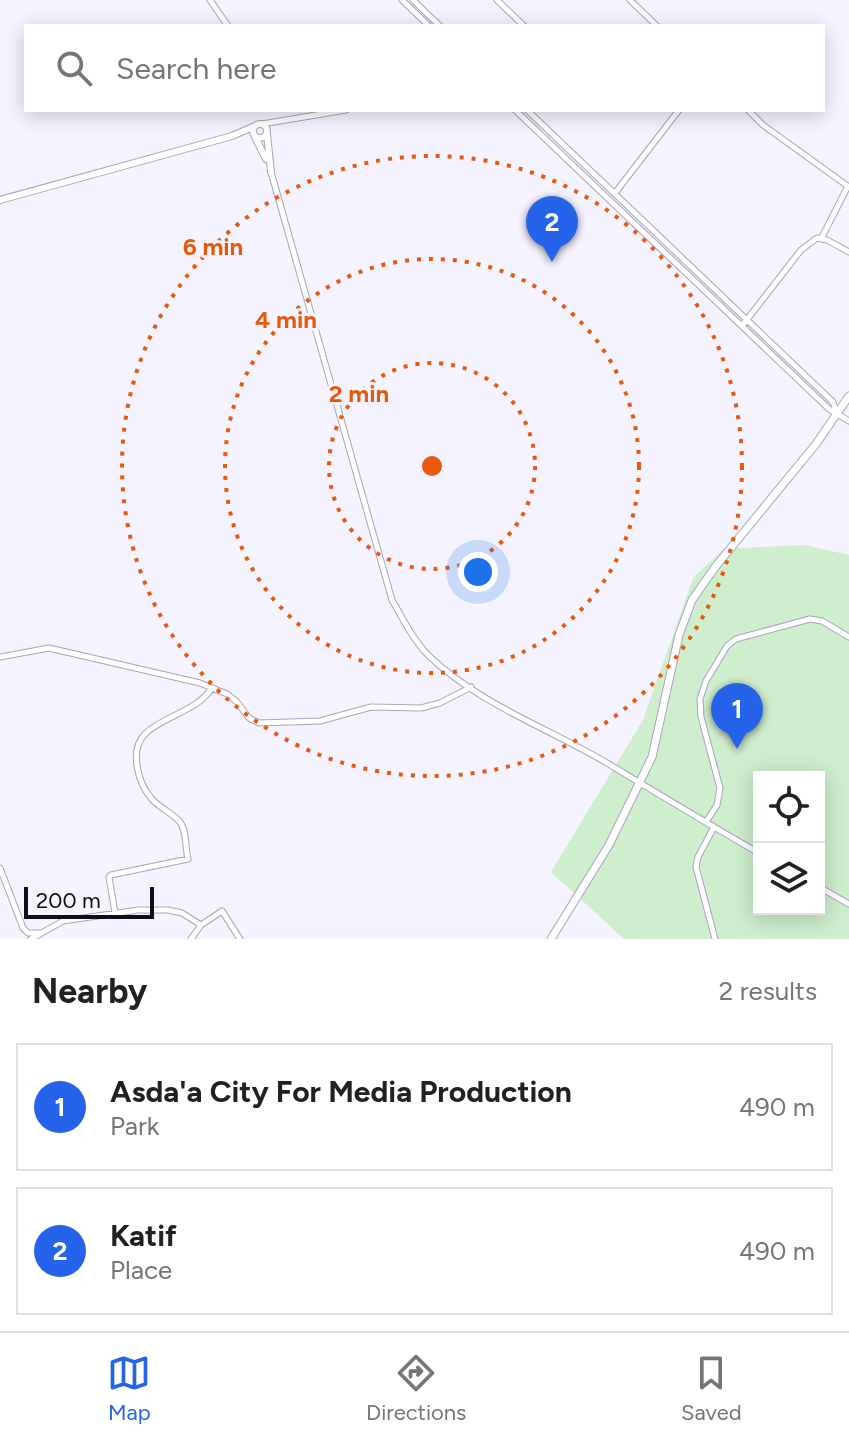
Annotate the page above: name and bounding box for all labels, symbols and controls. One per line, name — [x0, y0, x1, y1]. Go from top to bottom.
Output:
search box — [24, 24, 825, 112]
icon: search — [52, 46, 96, 90]
text: Search here — [116, 50, 276, 87]
pin: 2 — [526, 196, 578, 262]
text: 6 min — [183, 232, 243, 261]
text: 4 min — [255, 305, 317, 334]
text: 2 min — [329, 379, 389, 408]
centre of rings — [418, 452, 446, 480]
your location — [458, 552, 498, 592]
pin: 1 — [711, 683, 763, 749]
map controls — [753, 771, 825, 915]
button: locate — [753, 771, 825, 843]
button: layers — [753, 843, 825, 915]
scale bar — [24, 883, 154, 919]
text: 200 m — [36, 887, 101, 914]
text: Nearby — [32, 971, 147, 1012]
text: 2 results — [719, 975, 817, 1007]
text: Asda'a City For Media Production — [110, 1073, 572, 1110]
text: 1 — [55, 1091, 65, 1123]
text: 490 m — [739, 1091, 815, 1123]
text: Park — [110, 1110, 159, 1142]
text: Katif — [110, 1217, 177, 1254]
text: 2 — [52, 1235, 68, 1267]
text: 490 m — [739, 1235, 815, 1267]
text: Place — [110, 1254, 172, 1286]
tab: Map — [107, 1351, 151, 1426]
tab: Directions — [366, 1351, 466, 1426]
tab: Saved — [681, 1351, 742, 1426]

